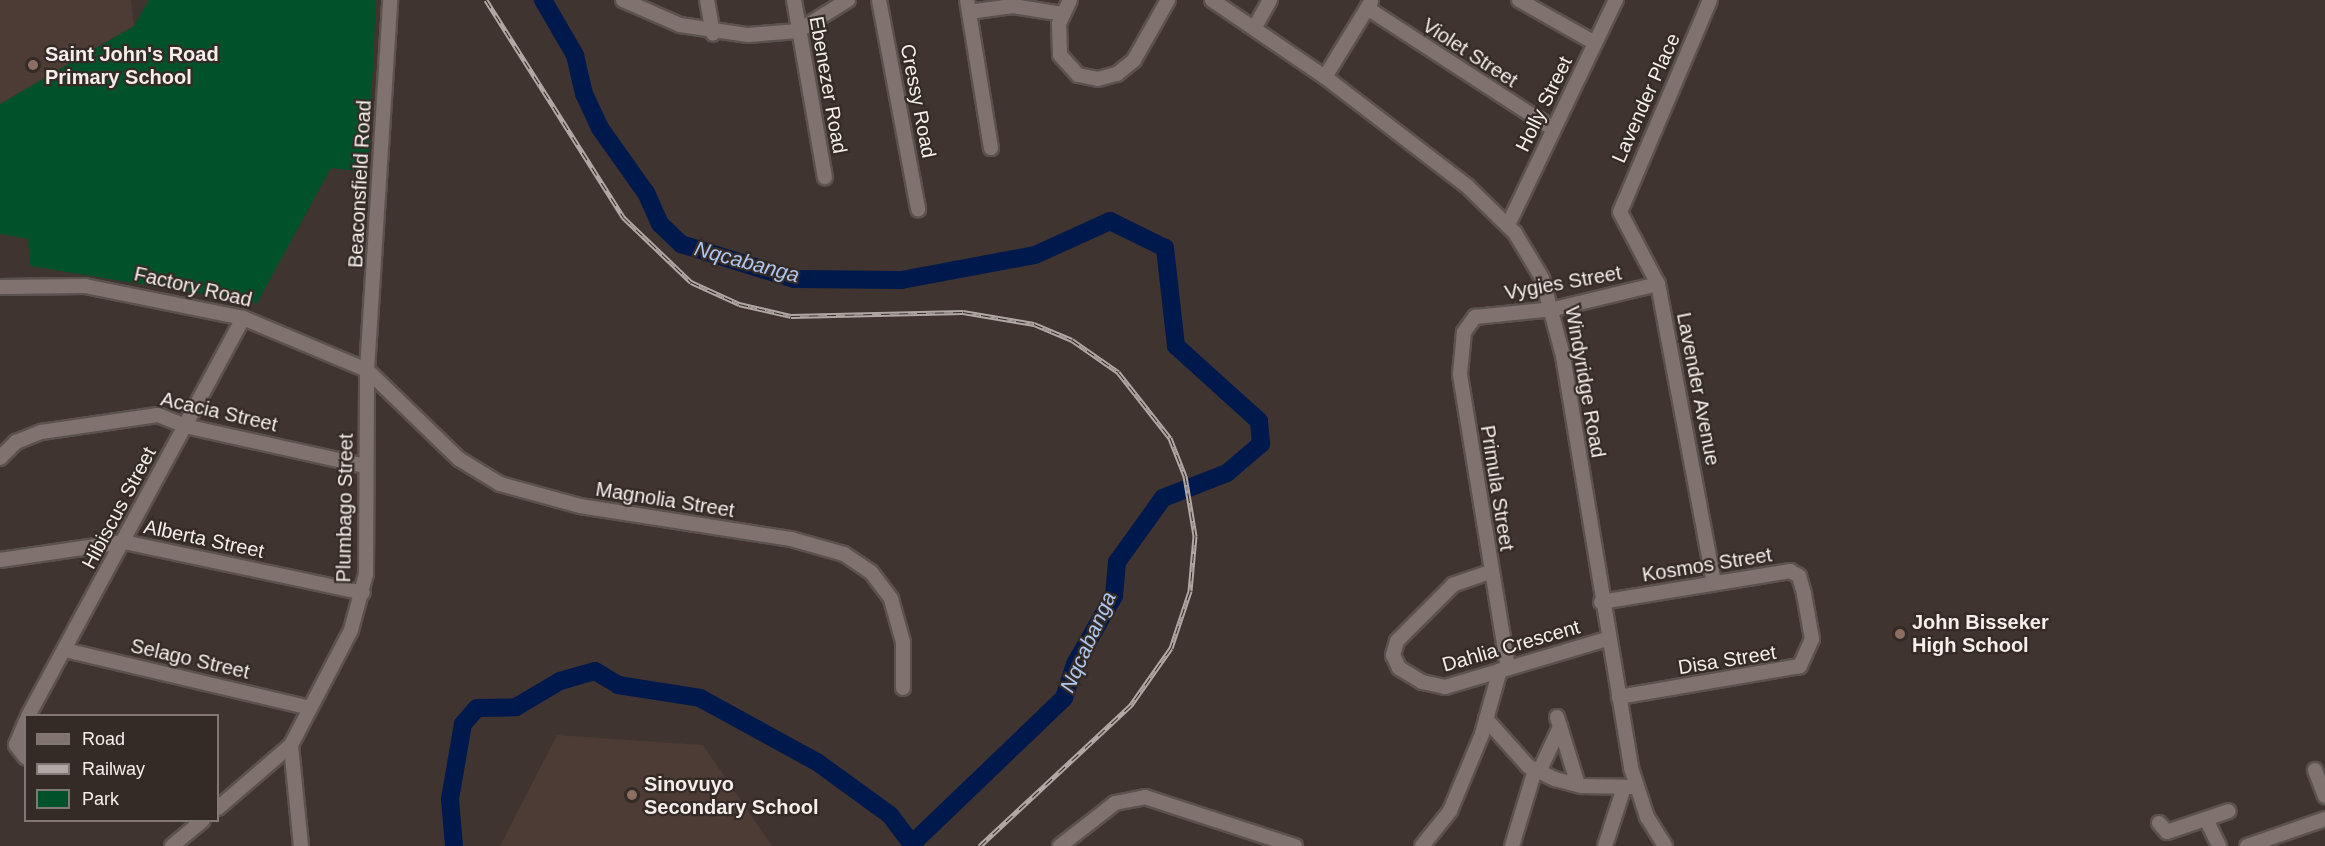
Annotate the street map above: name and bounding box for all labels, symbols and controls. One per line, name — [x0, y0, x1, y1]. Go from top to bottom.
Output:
street label: Violet Street — [1418, 13, 1522, 93]
street label: Ebenezer Road — [804, 14, 852, 156]
street label: Lavender Place — [1607, 30, 1685, 166]
place label: Saint John's Road Primary School — [45, 42, 219, 89]
street label: Cressy Road — [895, 42, 941, 160]
street label: Holly Street — [1511, 52, 1577, 156]
marker: Saint John's Road Primary School — [26, 58, 40, 72]
street label: Beaconsfield Road — [344, 100, 376, 268]
water label: Nqcabanga — [692, 236, 802, 288]
street label: Vygies Street — [1503, 261, 1623, 305]
street label: Factory Road — [132, 262, 254, 312]
street label: Windyridge Road — [1560, 304, 1610, 460]
street label: Lavender Avenue — [1671, 310, 1725, 468]
street label: Acacia Street — [158, 387, 280, 437]
street label: Primula Street — [1475, 424, 1519, 552]
street label: Plumbago Street — [332, 433, 358, 583]
street label: Hibiscus Street — [77, 443, 161, 573]
street label: Magnolia Street — [594, 477, 736, 523]
street label: Alberta Street — [142, 515, 266, 563]
street label: Kosmos Street — [1640, 543, 1774, 587]
water label: Nqcabanga — [1055, 588, 1121, 696]
place label: John Bisseker High School — [1912, 610, 2049, 657]
street label: Dahlia Crescent — [1439, 615, 1583, 677]
marker: John Bisseker High School — [1893, 627, 1907, 641]
street label: Selago Street — [128, 634, 252, 684]
street label: Disa Street — [1676, 640, 1778, 680]
legend — [24, 714, 219, 822]
text: Road — [82, 729, 125, 749]
text: Railway — [82, 759, 145, 779]
place label: Sinovuyo Secondary School — [644, 772, 818, 819]
marker: Sinovuyo Secondary School — [625, 788, 639, 802]
text: Park — [82, 789, 119, 809]

